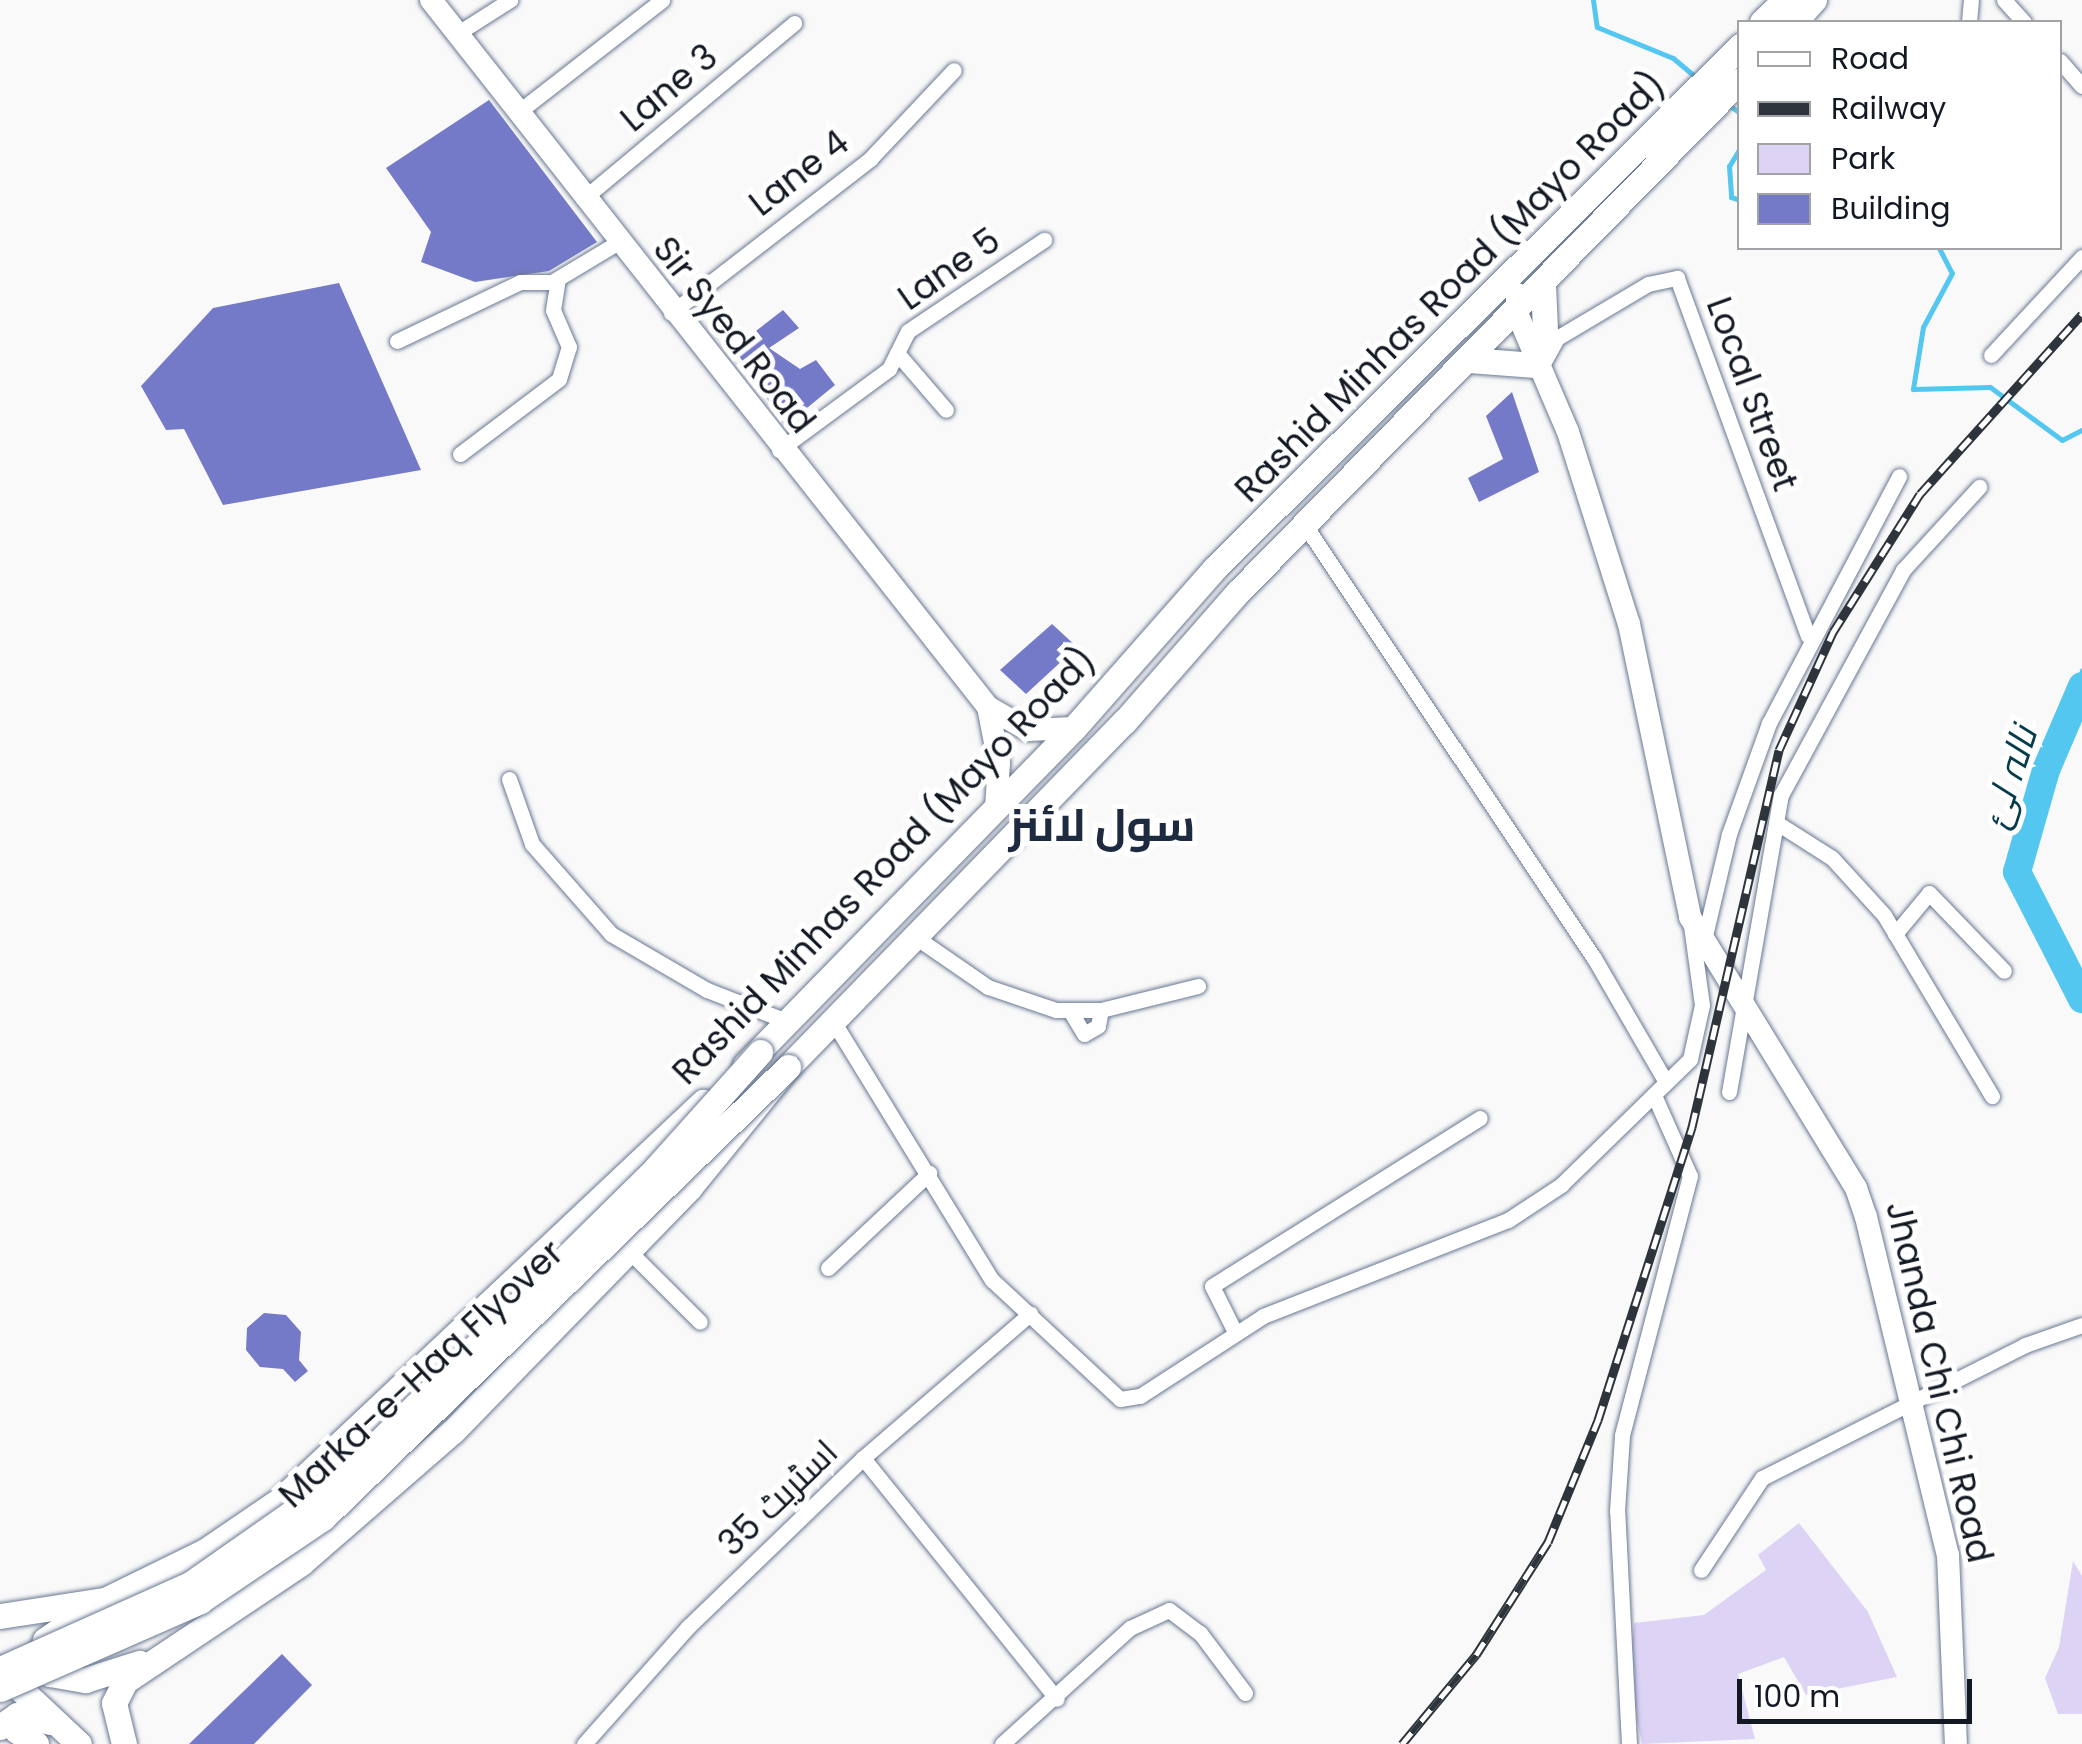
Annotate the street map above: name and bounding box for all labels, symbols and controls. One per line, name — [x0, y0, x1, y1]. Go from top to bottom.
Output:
legend — [1737, 20, 2062, 250]
street label: Lane 3 — [612, 36, 726, 140]
text: Road — [1831, 37, 1909, 80]
street label: Rashid Minhas Road (Mayo Road) — [1226, 63, 1674, 511]
text: Railway — [1831, 87, 1946, 130]
street label: Lane 4 — [741, 121, 857, 225]
text: Park — [1831, 137, 1895, 180]
text: Building — [1831, 187, 1951, 230]
street label: Lane 5 — [890, 219, 1008, 319]
street label: Sir Syed Road — [644, 228, 824, 442]
street label: Local Street — [1698, 292, 1806, 496]
street label: Rashid Minhas Road (Mayo Road) — [664, 639, 1104, 1093]
water label: نالہ لئ — [1971, 721, 2047, 833]
district label: سول لائنز — [1009, 799, 1195, 853]
street label: Jhanda Chi Chi Road — [1877, 1197, 2001, 1567]
street label: Marka-e-Haq Flyover — [270, 1232, 572, 1516]
street label: اسٹریٹ 35 — [710, 1431, 846, 1565]
scale bar — [1742, 1659, 1977, 1721]
text: 100 m — [1754, 1675, 1840, 1718]

